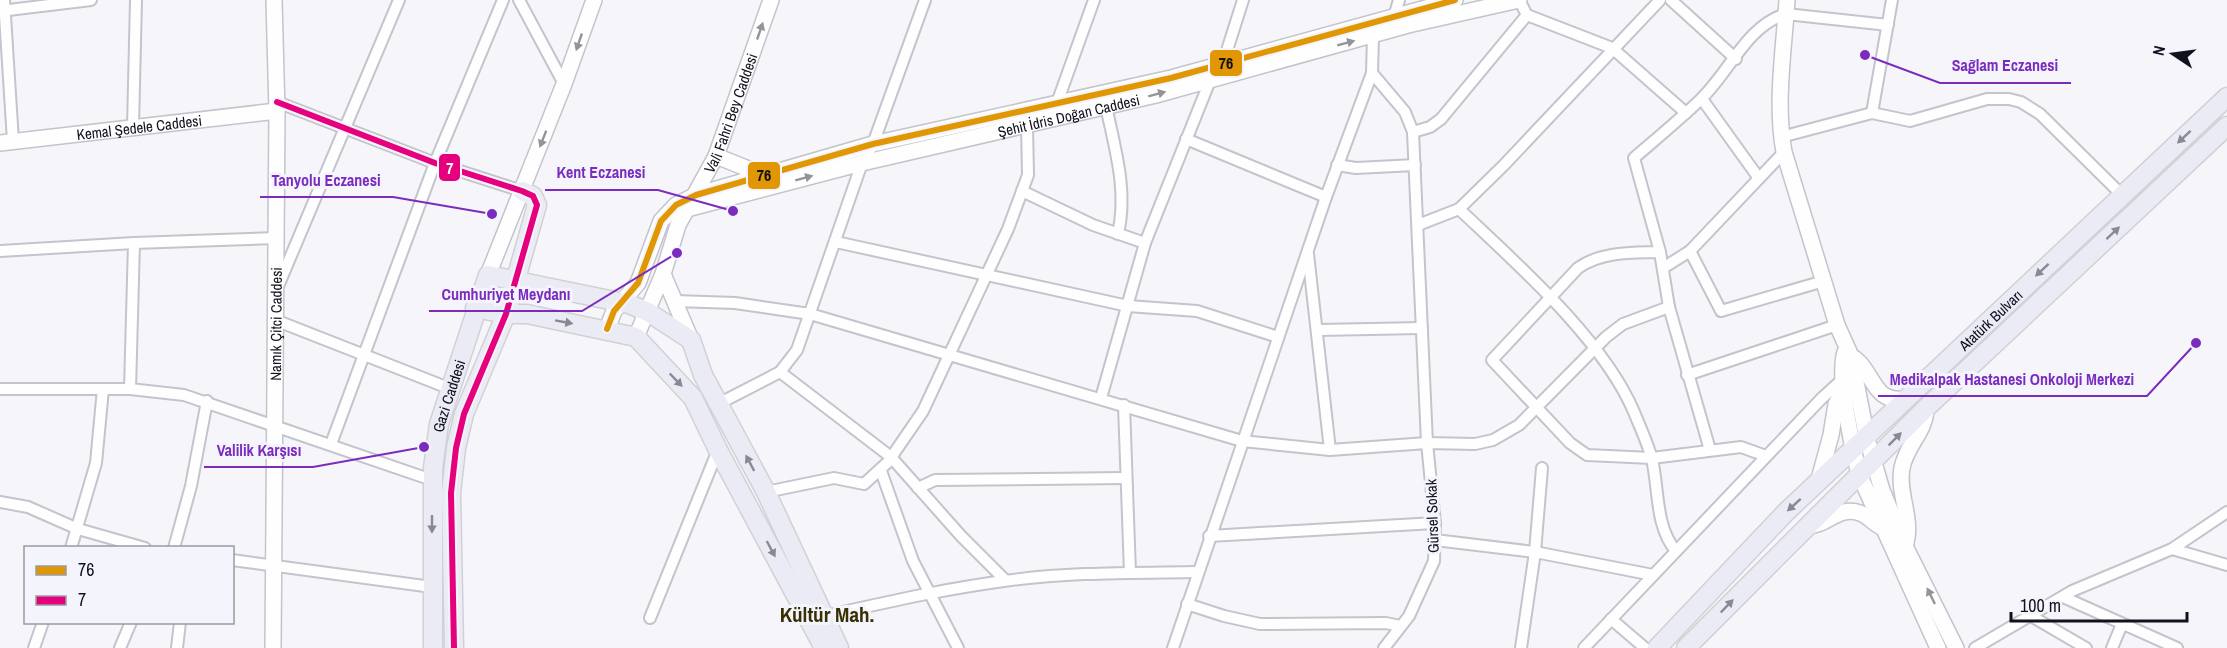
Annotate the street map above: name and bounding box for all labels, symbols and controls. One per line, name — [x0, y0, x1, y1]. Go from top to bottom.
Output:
one-way arrow — [756, 22, 766, 40]
north arrow — [2143, 24, 2203, 84]
one-way arrow — [573, 33, 583, 51]
one-way arrow — [1336, 38, 1355, 48]
text: N — [2147, 44, 2170, 58]
line badge: 76 — [1209, 49, 1243, 77]
callout: Sağlam Eczanesi — [1940, 49, 2071, 83]
street label: Vali Fahri Bey Caddesi — [698, 50, 762, 176]
text: 76 — [1219, 52, 1233, 74]
text: Sağlam Eczanesi — [1952, 54, 2058, 76]
street label: Şehit İdris Doğan Caddesi — [996, 89, 1142, 142]
one-way arrow — [1148, 89, 1166, 98]
street label: Kemal Şedele Caddesi — [75, 109, 203, 145]
one-way arrow — [537, 130, 547, 148]
one-way arrow — [2177, 130, 2192, 143]
line badge: 7 — [438, 153, 461, 182]
callout: Kent Eczanesi — [545, 156, 658, 190]
text: 7 — [446, 157, 454, 179]
text: Kent Eczanesi — [557, 161, 645, 183]
line badge: 76 — [747, 161, 781, 190]
callout: Tanyolu Eczanesi — [260, 163, 393, 197]
text: 76 — [757, 164, 771, 186]
text: Tanyolu Eczanesi — [271, 169, 381, 191]
one-way arrow — [795, 173, 813, 182]
one-way arrow — [2106, 226, 2121, 240]
one-way arrow — [2034, 263, 2049, 277]
street label: Namık Çitci Caddesi — [264, 267, 286, 381]
callout: Cumhuriyet Meydanı — [429, 277, 582, 311]
text: Cumhuriyet Meydanı — [441, 283, 571, 305]
street label: Atatürk Bulvarı — [1953, 284, 2027, 356]
one-way arrow — [555, 318, 574, 327]
street label: Gazi Caddesi — [428, 357, 470, 433]
callout: Medikalpak Hastanesi Onkoloji Merkezi — [1878, 362, 2147, 396]
text: Medikalpak Hastanesi Onkoloji Merkezi — [1890, 368, 2134, 390]
one-way arrow — [669, 372, 682, 387]
one-way arrow — [1888, 432, 1903, 446]
callout: Valilik Karşısı — [204, 433, 313, 467]
text: Valilik Karşısı — [217, 439, 301, 461]
one-way arrow — [745, 454, 755, 471]
street label: Gürsel Sokak — [1420, 478, 1444, 553]
one-way arrow — [1787, 498, 1801, 512]
one-way arrow — [427, 515, 437, 534]
one-way arrow — [766, 541, 776, 558]
legend — [24, 546, 234, 624]
text: 76 — [78, 557, 94, 582]
scale bar — [2011, 585, 2186, 623]
text: 7 — [78, 587, 86, 612]
one-way arrow — [1926, 587, 1935, 604]
text: 100 m — [2020, 593, 2061, 618]
one-way arrow — [1720, 598, 1734, 613]
district label: Kültür Mah. — [780, 600, 874, 629]

